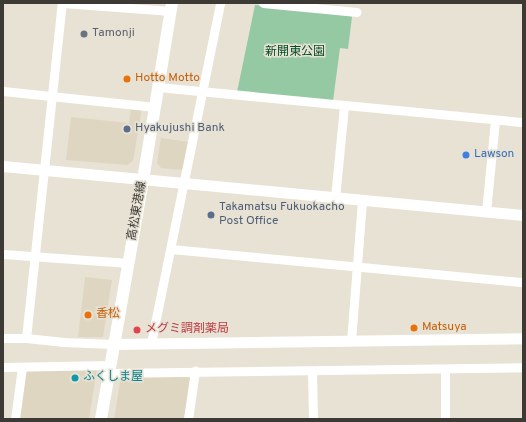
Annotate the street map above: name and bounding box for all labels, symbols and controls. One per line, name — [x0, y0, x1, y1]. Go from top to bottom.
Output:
place label: Tamonji — [92, 27, 135, 41]
marker: Tamonji — [79, 29, 89, 39]
park label: 新開東公園 — [265, 46, 325, 60]
place label: Hotto Motto — [135, 72, 200, 86]
marker: Hotto Motto — [122, 74, 132, 84]
place label: Hyakujushi Bank — [135, 122, 225, 136]
marker: Hyakujushi Bank — [122, 124, 132, 134]
place label: Lawson — [474, 148, 514, 162]
marker: Lawson — [461, 150, 471, 160]
street label: 高松東港線 — [126, 180, 150, 242]
place label: Takamatsu Fukuokacho Post Office — [219, 201, 345, 229]
marker: Takamatsu Fukuokacho Post Office — [206, 210, 216, 220]
place label: 香松 — [96, 308, 120, 322]
marker: 香松 — [83, 310, 93, 320]
place label: Matsuya — [422, 321, 467, 335]
place label: メグミ調剤薬局 — [145, 323, 229, 337]
marker: Matsuya — [409, 323, 419, 333]
marker: メグミ調剤薬局 — [132, 325, 142, 335]
place label: ふくしま屋 — [83, 371, 143, 385]
marker: ふくしま屋 — [70, 373, 80, 383]

